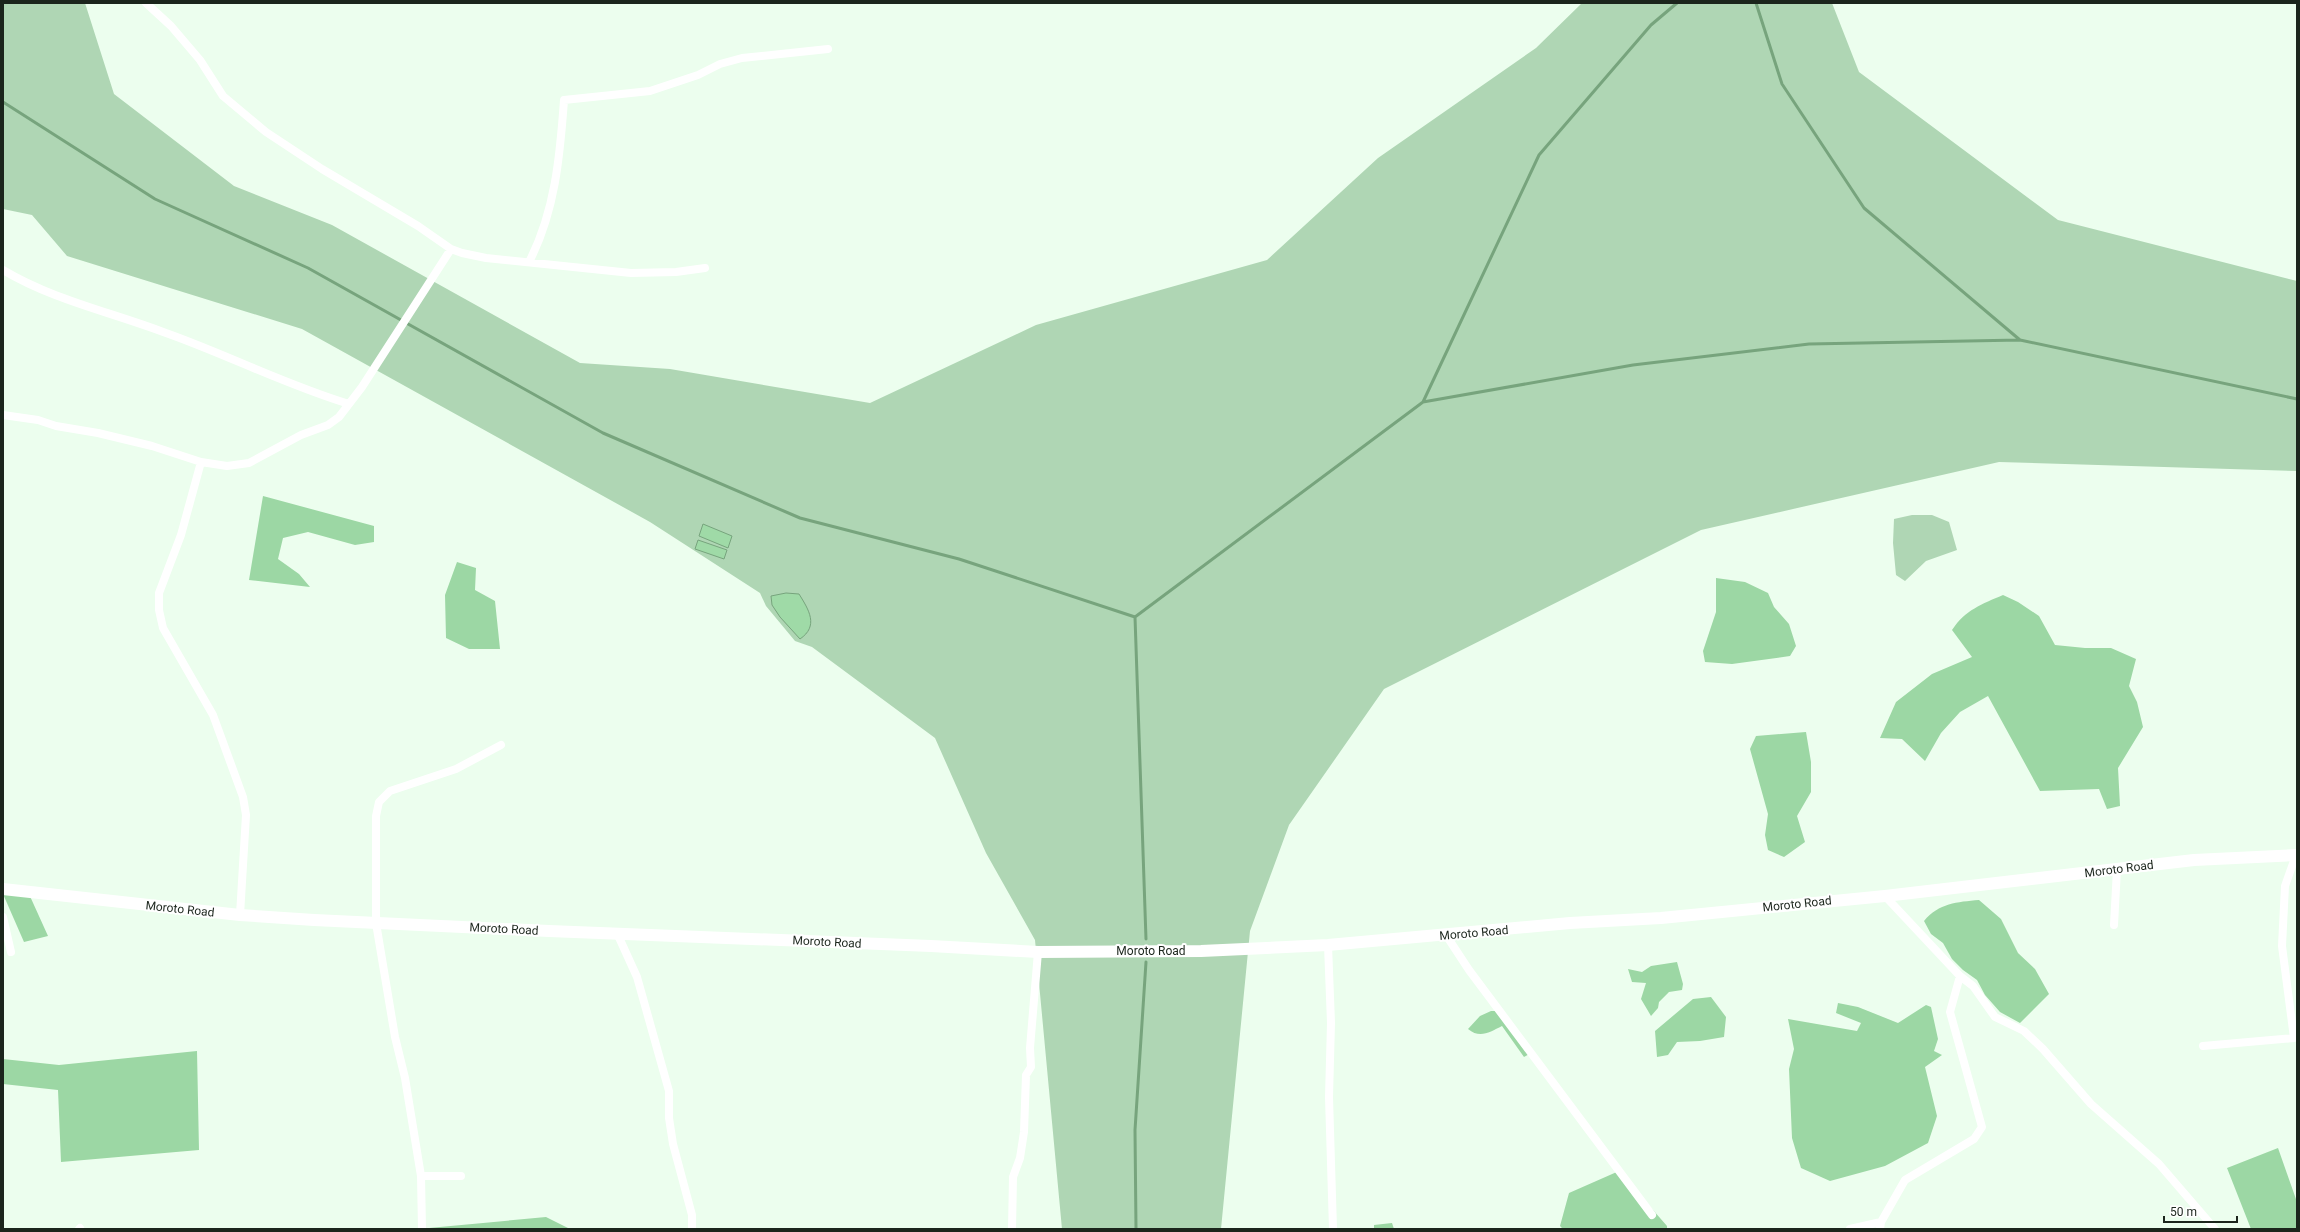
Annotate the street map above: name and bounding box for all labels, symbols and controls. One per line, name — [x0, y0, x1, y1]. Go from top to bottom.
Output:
street label: Moroto Road — [2084, 858, 2154, 880]
street label: Moroto Road — [1762, 893, 1832, 915]
street label: Moroto Road — [145, 898, 215, 920]
street label: Moroto Road — [469, 920, 539, 938]
street label: Moroto Road — [1439, 923, 1509, 943]
street label: Moroto Road — [792, 933, 862, 951]
street label: Moroto Road — [1116, 944, 1186, 958]
scale bar — [2164, 1198, 2237, 1224]
text: 50 m — [2170, 1205, 2197, 1219]

